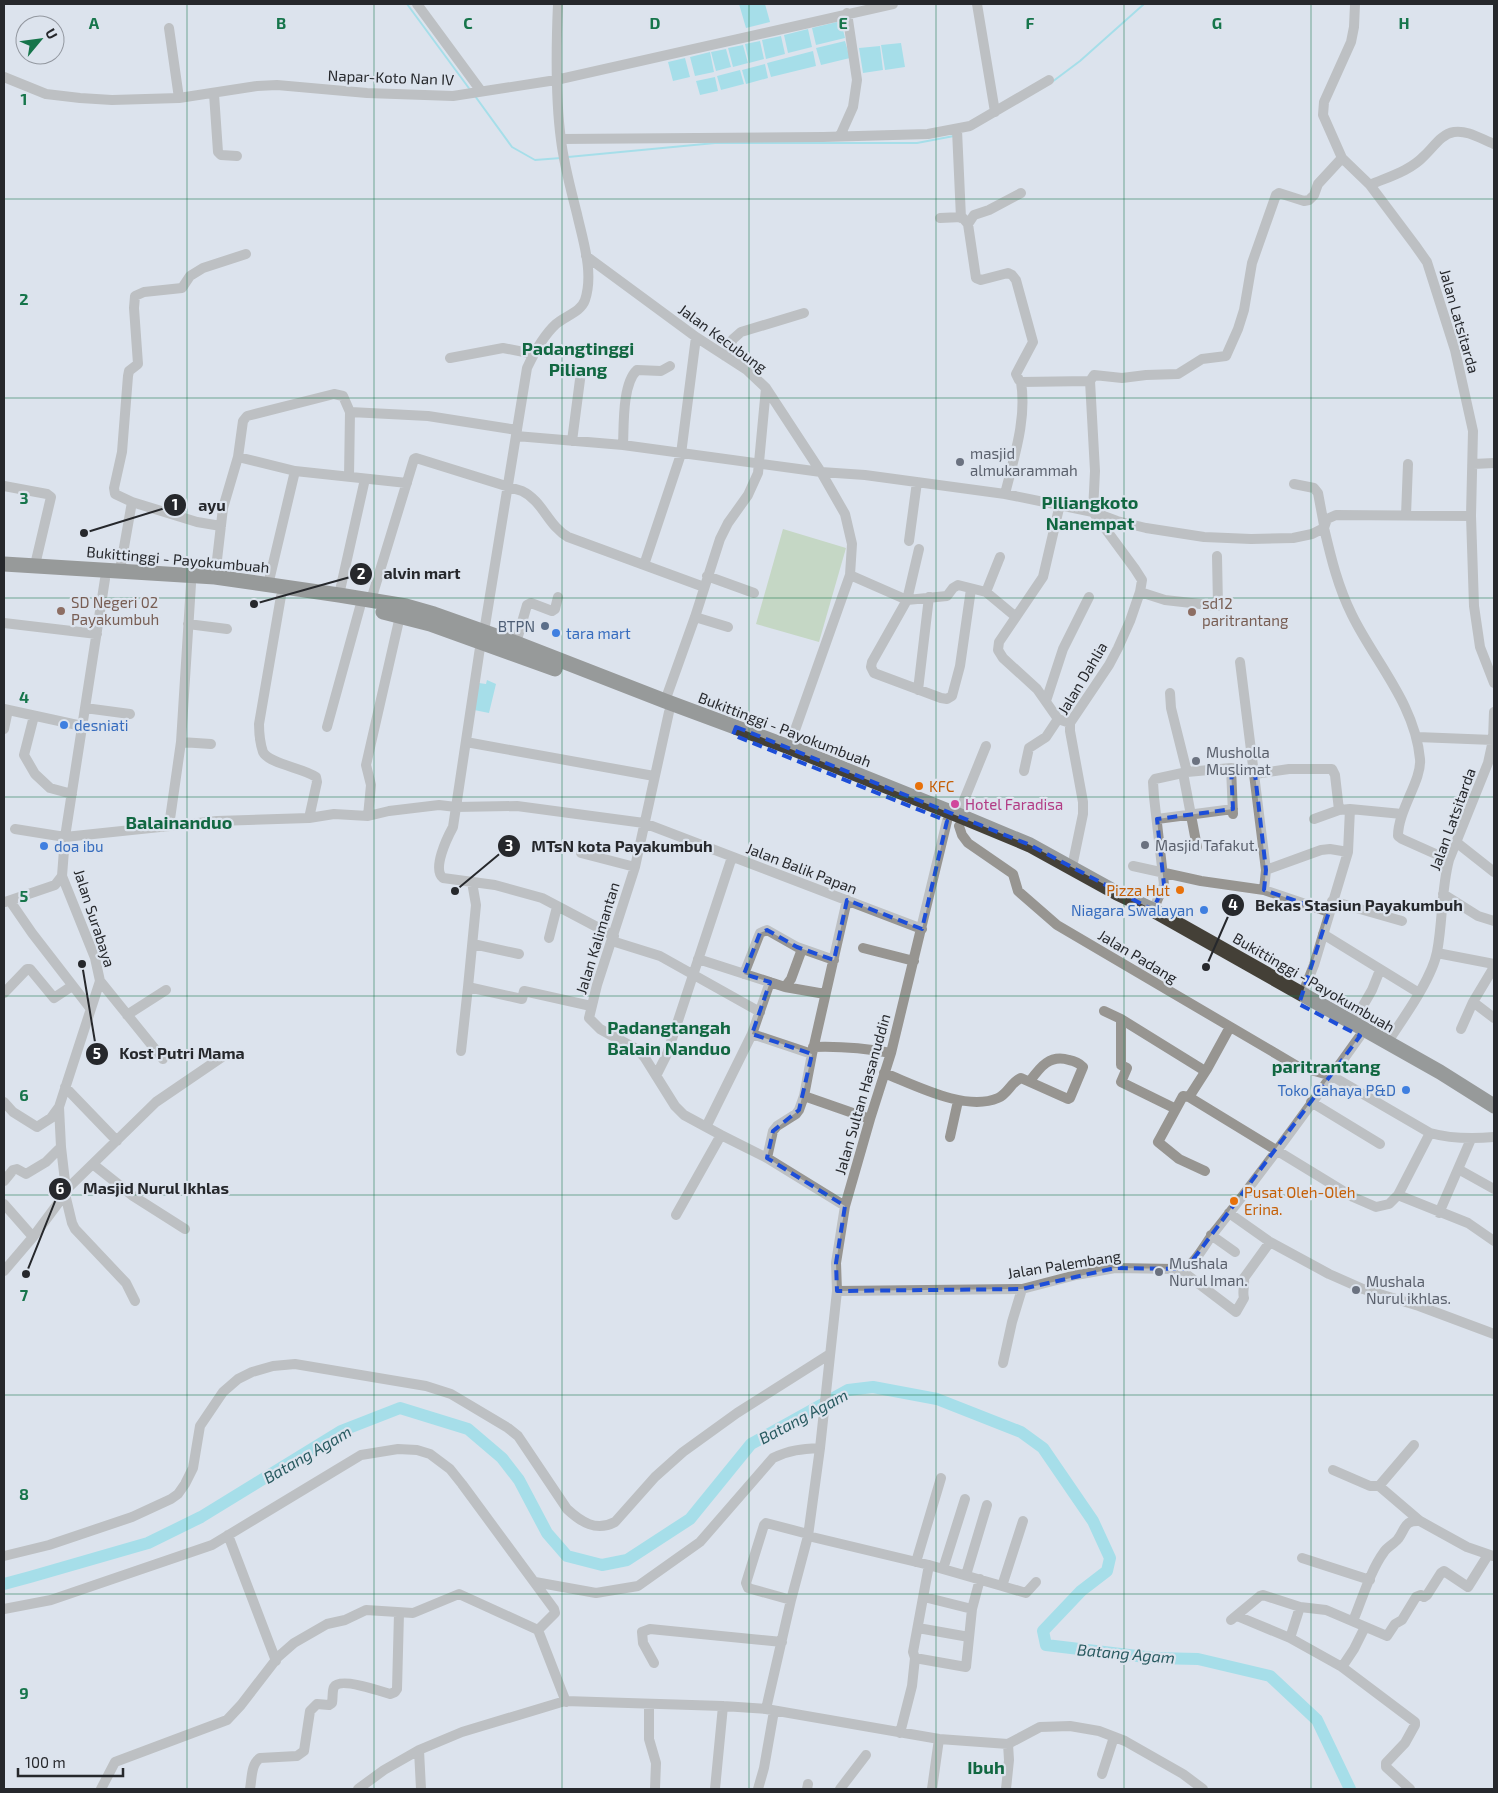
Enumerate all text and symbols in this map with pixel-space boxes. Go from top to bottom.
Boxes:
text: A [89,13,100,32]
text: B [276,13,286,32]
text: C [463,13,473,32]
text: D [650,13,661,32]
text: E [838,13,848,32]
text: F [1026,13,1035,32]
text: G [1212,13,1222,32]
text: H [1398,13,1410,32]
north arrow [15,15,65,65]
text: U [42,25,62,42]
street label: Napar-Koto Nan IV [327,66,455,88]
text: 1 [21,89,27,108]
street label: Jalan Latsitarda [1437,267,1483,375]
text: 2 [19,289,29,308]
street label: Jalan Kecubung [675,300,771,376]
district label: Padangtinggi Piliang [522,337,634,380]
place label: masjid almukarammah [970,444,1078,479]
marker: masjid almukarammah [954,456,966,468]
text: 3 [19,488,29,507]
callout: ayu [163,489,236,520]
district label: Piliangkoto Nanempat [1042,491,1138,534]
text: 1 [172,495,178,513]
text: ayu [198,495,226,515]
street label: Bukittinggi - Payokumbuah [86,542,270,576]
callout: alvin mart [349,558,471,589]
text: alvin mart [383,563,461,582]
text: 2 [357,564,366,582]
place label: SD Negeri 02 Payakumbuh [71,593,159,628]
place label: sd12 paritrantang [1202,594,1289,629]
marker: SD Negeri 02 Payakumbuh [55,605,67,617]
marker: sd12 paritrantang [1186,606,1198,618]
place label: BTPN [498,617,535,635]
marker: BTPN [539,620,551,632]
place label: tara mart [566,624,631,642]
marker: tara mart [550,627,562,639]
street label: Jalan Dahlia [1053,638,1111,718]
text: 4 [19,687,29,706]
street label: Bukittinggi - Payokumbuah [696,688,874,770]
place label: desniati [74,716,128,734]
marker: desniati [58,719,70,731]
place label: Musholla Muslimat [1206,743,1271,778]
marker: Musholla Muslimat [1190,755,1202,767]
street label: Jalan Latsitarda [1425,765,1479,873]
place label: KFC [929,777,955,795]
marker: KFC [913,780,925,792]
place label: Hotel Faradisa [965,795,1063,813]
marker: Hotel Faradisa [949,798,961,810]
district label: Balainanduo [126,811,232,833]
callout: MTsN kota Payakumbuh [497,831,723,862]
text: 3 [505,836,513,854]
text: MTsN kota Payakumbuh [531,836,713,856]
place label: Masjid Tafakut. [1155,836,1258,855]
place label: doa ibu [54,837,104,855]
street label: Jalan Balik Papan [744,839,860,897]
marker: Masjid Tafakut. [1139,839,1151,851]
marker: doa ibu [38,840,50,852]
street label: Jalan Surabaya [71,867,119,969]
street label: Jalan Kalimantan [571,880,623,996]
place label: Pizza Hut [1106,881,1170,899]
marker: Pizza Hut [1174,884,1186,896]
text: 5 [20,886,29,905]
callout: Bekas Stasiun Payakumbuh [1220,890,1473,921]
text: 4 [1228,895,1238,913]
text: Bekas Stasiun Payakumbuh [1255,895,1463,915]
place label: Niagara Swalayan [1071,901,1194,919]
marker: Niagara Swalayan [1198,904,1210,916]
street label: Jalan Padang [1095,925,1181,987]
street label: Bukittinggi - Payokumbuah [1230,928,1398,1036]
street label: Jalan Sultan Hasanuddin [830,1012,894,1176]
district label: Padangtangah Balain Nanduo [607,1016,731,1059]
callout: Kost Putri Mama [85,1038,255,1069]
text: Kost Putri Mama [119,1043,245,1062]
text: 5 [93,1044,101,1062]
district label: paritrantang [1272,1055,1381,1077]
place label: Toko Cahaya P&D [1278,1081,1396,1099]
marker: Toko Cahaya P&D [1400,1084,1412,1096]
text: 6 [19,1085,29,1104]
callout: Masjid Nurul Ikhlas [48,1173,239,1204]
text: Masjid Nurul Ikhlas [83,1178,229,1197]
text: 6 [56,1179,65,1197]
place label: Pusat Oleh-Oleh Erina. [1244,1183,1356,1218]
marker: Pusat Oleh-Oleh Erina. [1228,1195,1240,1207]
street label: Jalan Palembang [1006,1246,1123,1282]
place label: Mushala Nurul Iman. [1169,1254,1248,1289]
marker: Mushala Nurul Iman. [1153,1266,1165,1278]
place label: Mushala Nurul ikhlas. [1366,1272,1451,1307]
marker: Mushala Nurul ikhlas. [1350,1284,1362,1296]
text: 7 [20,1285,29,1304]
water label: Batang Agam [755,1385,851,1447]
water label: Batang Agam [260,1421,354,1487]
text: 8 [19,1484,29,1503]
water label: Batang Agam [1076,1639,1176,1667]
text: 9 [19,1683,29,1702]
scale bar [18,1746,122,1778]
text: 100 m [25,1753,66,1771]
district label: Ibuh [967,1756,1005,1778]

